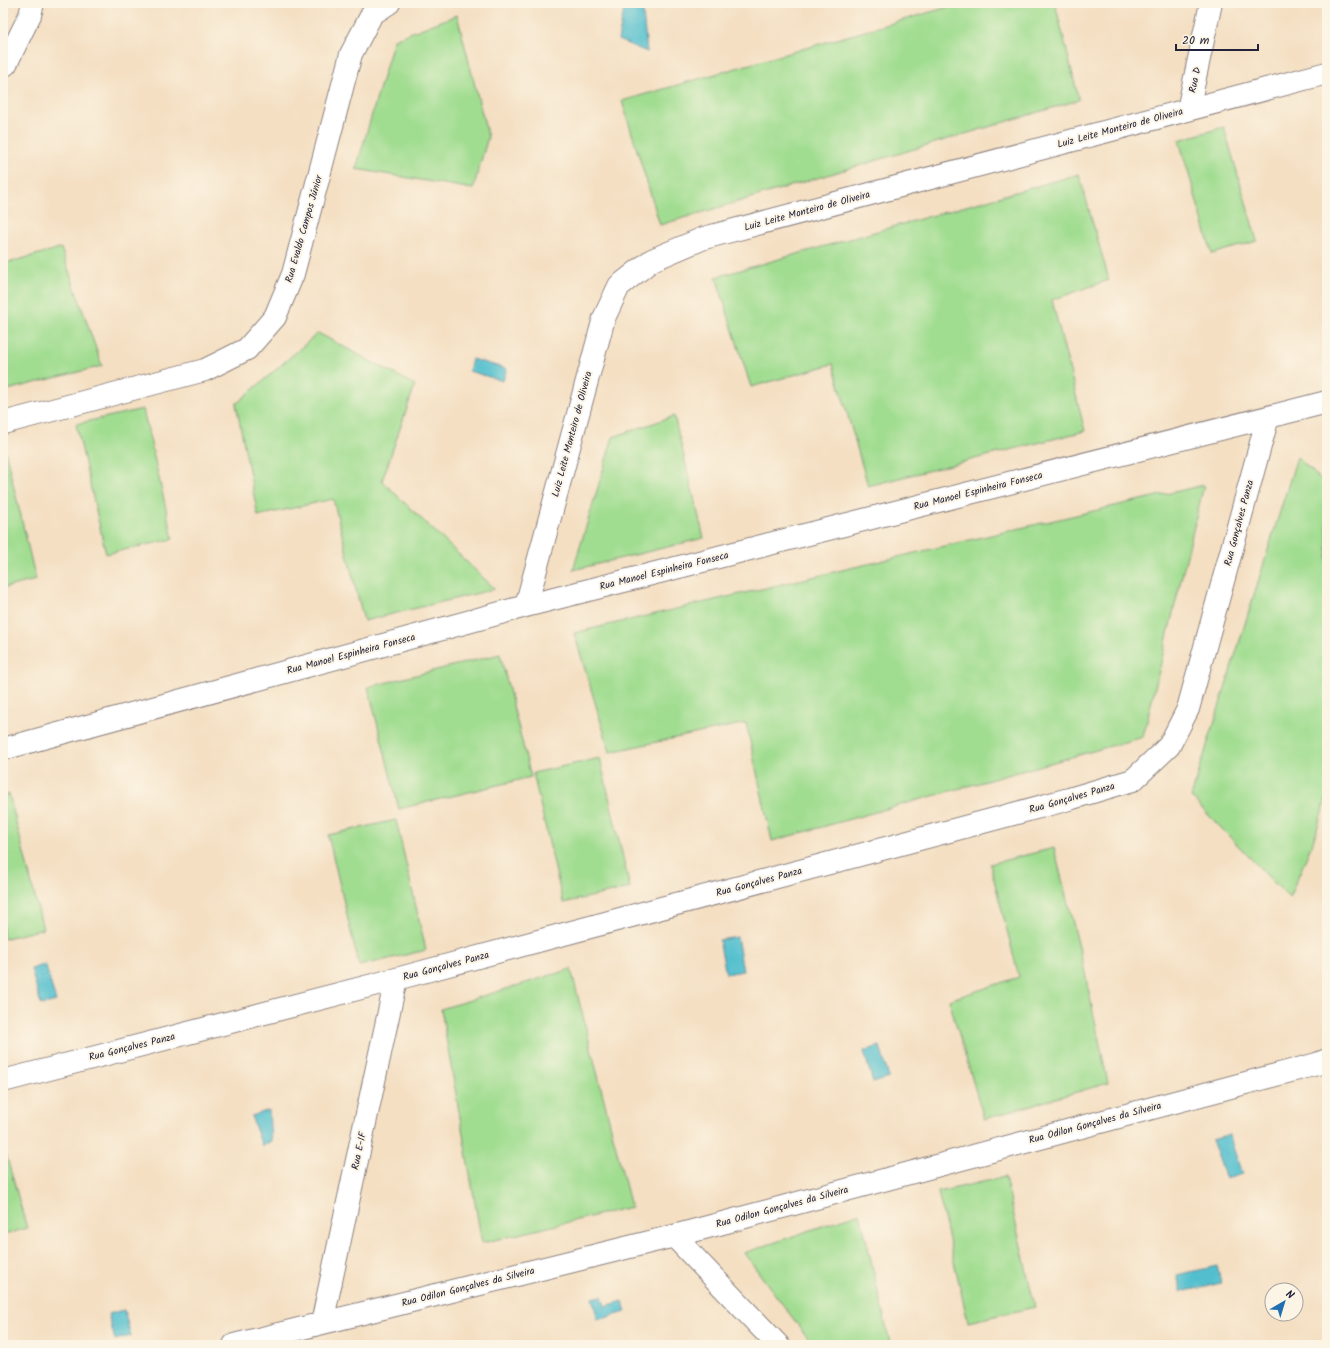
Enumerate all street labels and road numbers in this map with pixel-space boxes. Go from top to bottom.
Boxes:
street label: Rua D [1184,65,1206,94]
street label: Luiz Leite Monteiro de Oliveira [1055,103,1185,153]
street label: Rua Evaldo Campos Júnior [281,173,327,285]
street label: Luiz Leite Monteiro de Oliveira [742,186,872,236]
street label: Luiz Leite Monteiro de Oliveira [547,369,597,499]
street label: Rua Manoel Espinheira Fonseca [912,467,1045,515]
street label: Rua Gonçalves Panza [1220,478,1258,568]
street label: Rua Manoel Espinheira Fonseca [598,547,731,595]
street label: Rua Manoel Espinheira Fonseca [285,629,417,679]
street label: Rua Gonçalves Panza [1027,778,1117,818]
street label: Rua Gonçalves Panza [714,863,804,901]
street label: Rua Gonçalves Panza [401,947,491,985]
street label: Rua Gonçalves Panza [87,1028,177,1065]
street label: Rua Odilon Gonçalves da Silveira [1027,1098,1163,1148]
street label: Rua E-1F [347,1130,371,1171]
street label: Rua Odilon Gonçalves da Silveira [714,1182,850,1232]
street label: Rua Odilon Gonçalves da Silveira [400,1263,537,1311]

